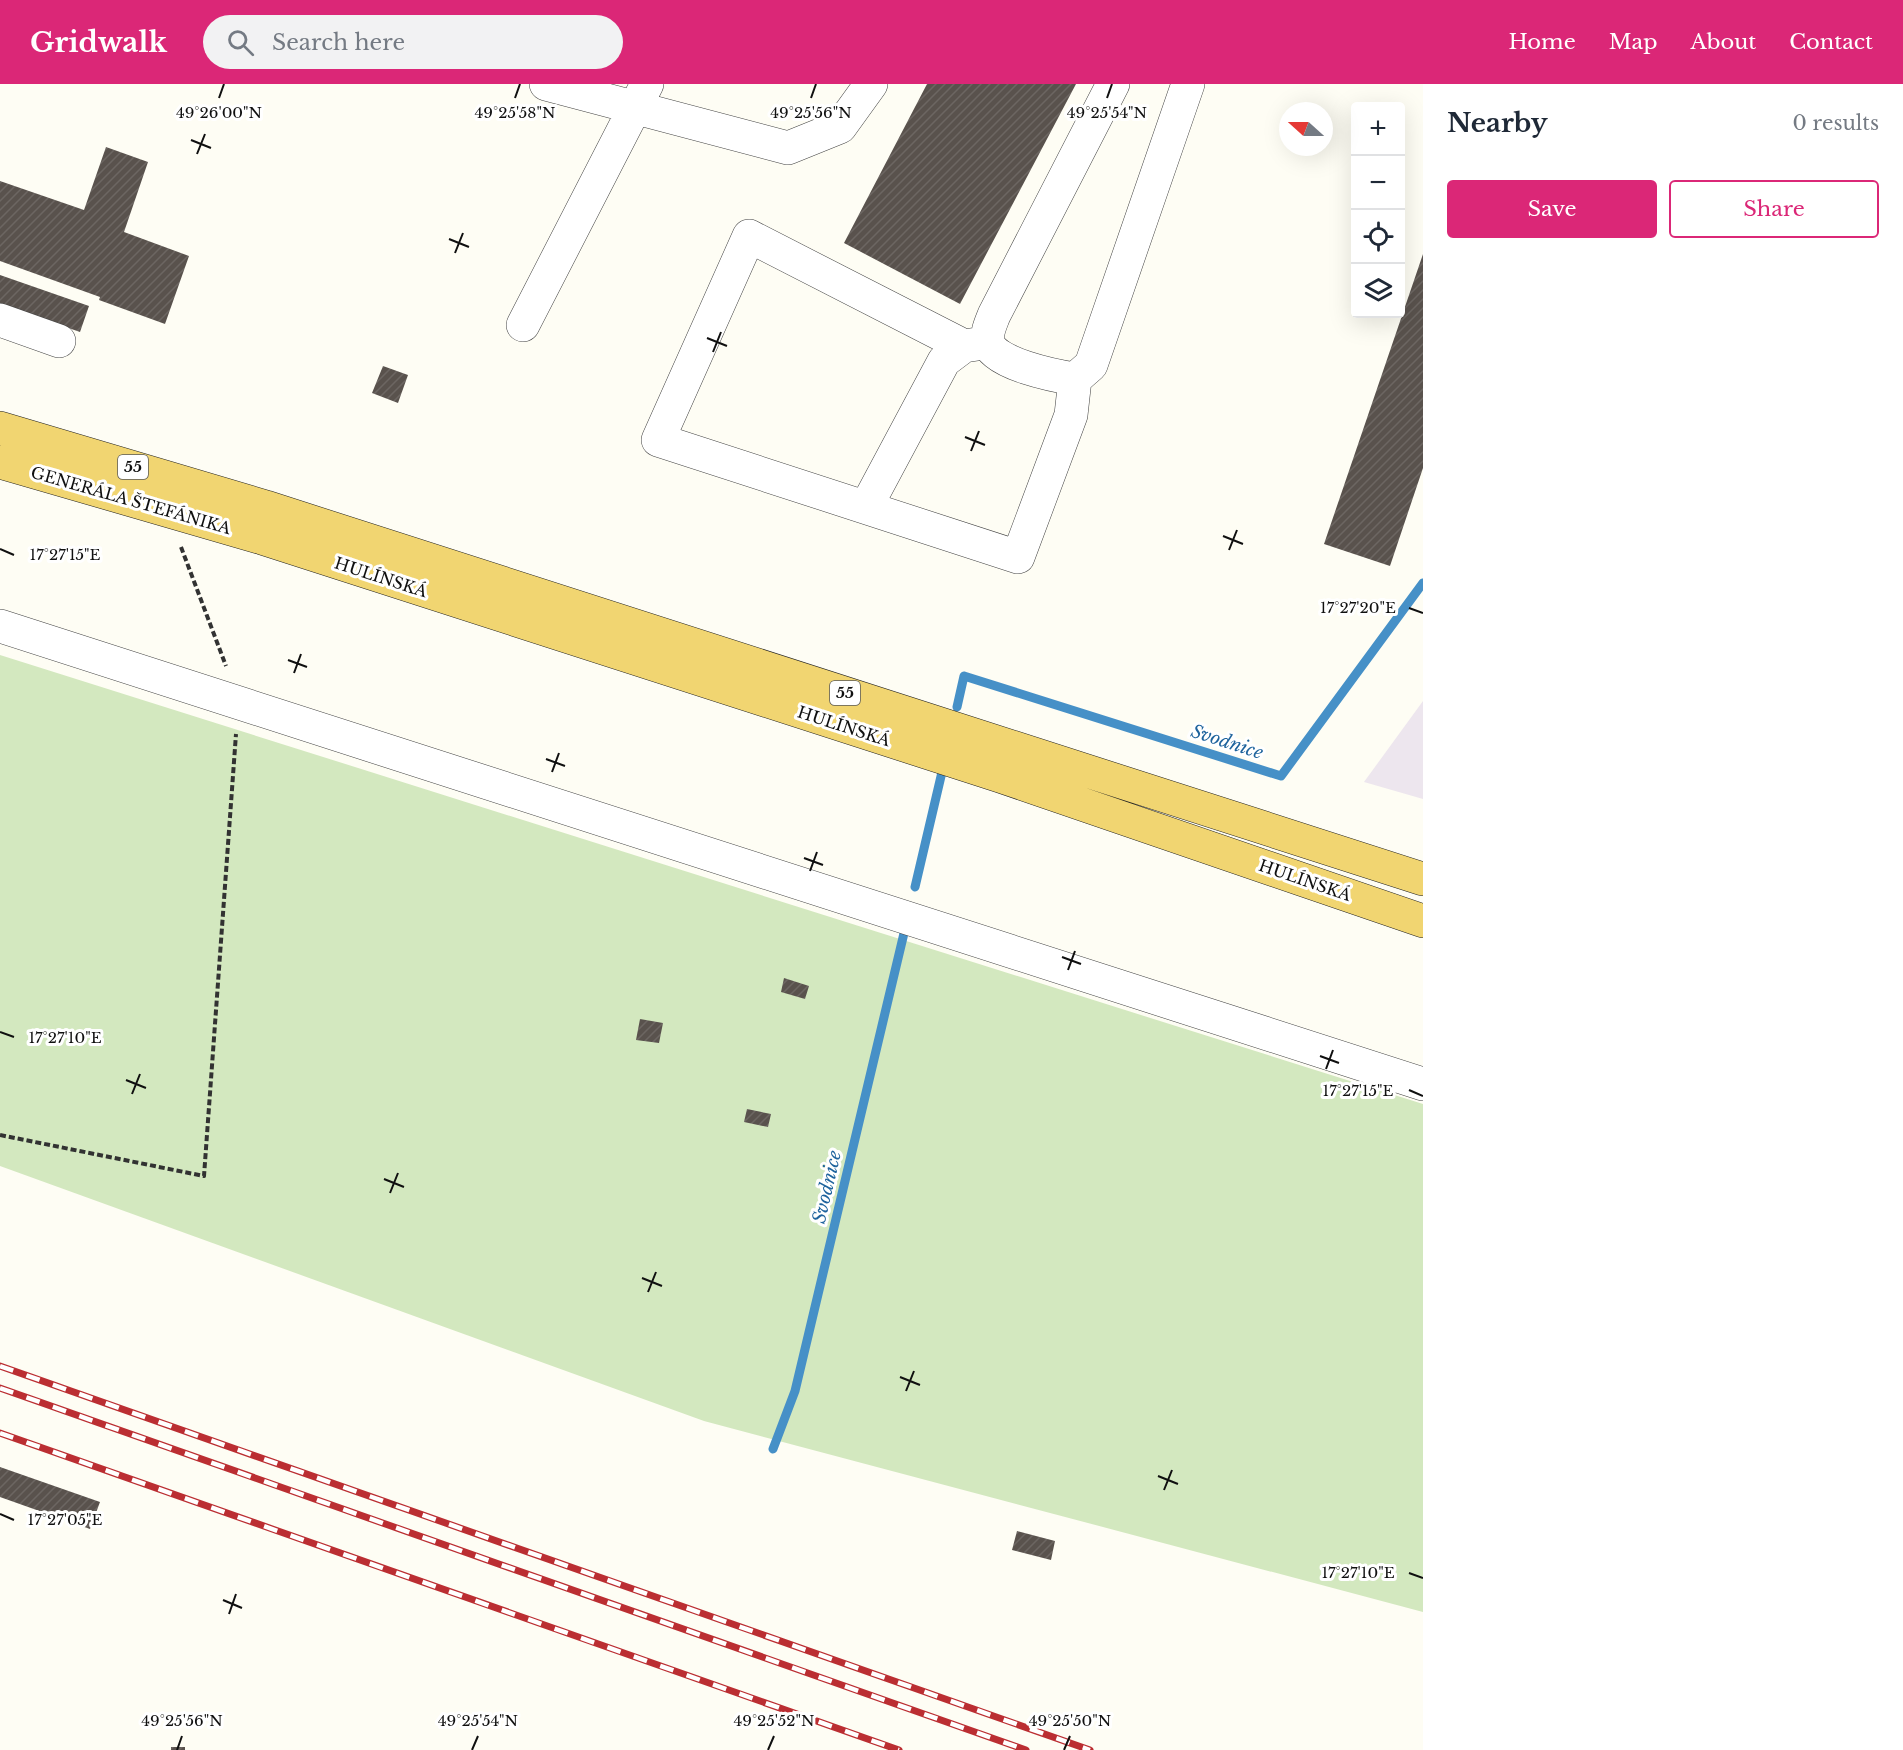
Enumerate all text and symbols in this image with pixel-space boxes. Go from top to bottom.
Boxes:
search box [203,15,623,69]
text: Gridwalk [30,25,167,60]
icon: search [224,26,257,59]
text: Search here [272,29,405,56]
text: Home [1509,29,1576,55]
text: Map [1609,29,1657,55]
text: About [1690,29,1756,55]
text: Contact [1789,29,1873,55]
north arrow [1279,102,1333,156]
map controls [1351,102,1405,318]
button: + [1351,102,1405,156]
text: 49°26'00"N [176,103,262,122]
text: 49°25'58"N [475,103,555,122]
text: 49°25'56"N [770,103,852,122]
text: 49°25'54"N [1067,103,1147,122]
text: Nearby [1447,107,1548,139]
text: 0 results [1793,111,1879,135]
button: − [1351,156,1405,210]
button: Save [1447,180,1657,238]
button: Share [1669,180,1879,238]
button: locate [1351,210,1405,264]
button: layers [1351,264,1405,318]
road number: 55 [118,455,148,479]
street label: GENERÁLA ŠTEFÁNIKA [29,462,234,538]
text: 17°27'15"E [29,545,101,564]
street label: HULÍNSKÁ [332,553,431,602]
text: 17°27'20"E [1320,598,1396,617]
road number: 55 [830,681,860,705]
street label: HULÍNSKÁ [795,702,894,751]
water label: Svodnice [1188,720,1266,764]
street label: HULÍNSKÁ [1256,855,1354,905]
text: 17°27'10"E [28,1028,102,1047]
text: 17°27'15"E [1322,1081,1394,1100]
water label: Svodnice [808,1148,846,1226]
text: 17°27'05"E [27,1510,103,1529]
text: 17°27'10"E [1321,1563,1395,1582]
text: 49°25'56"N [141,1711,223,1730]
text: 49°25'54"N [438,1711,518,1730]
text: 49°25'52"N [733,1711,815,1730]
text: 49°25'50"N [1029,1711,1111,1730]

